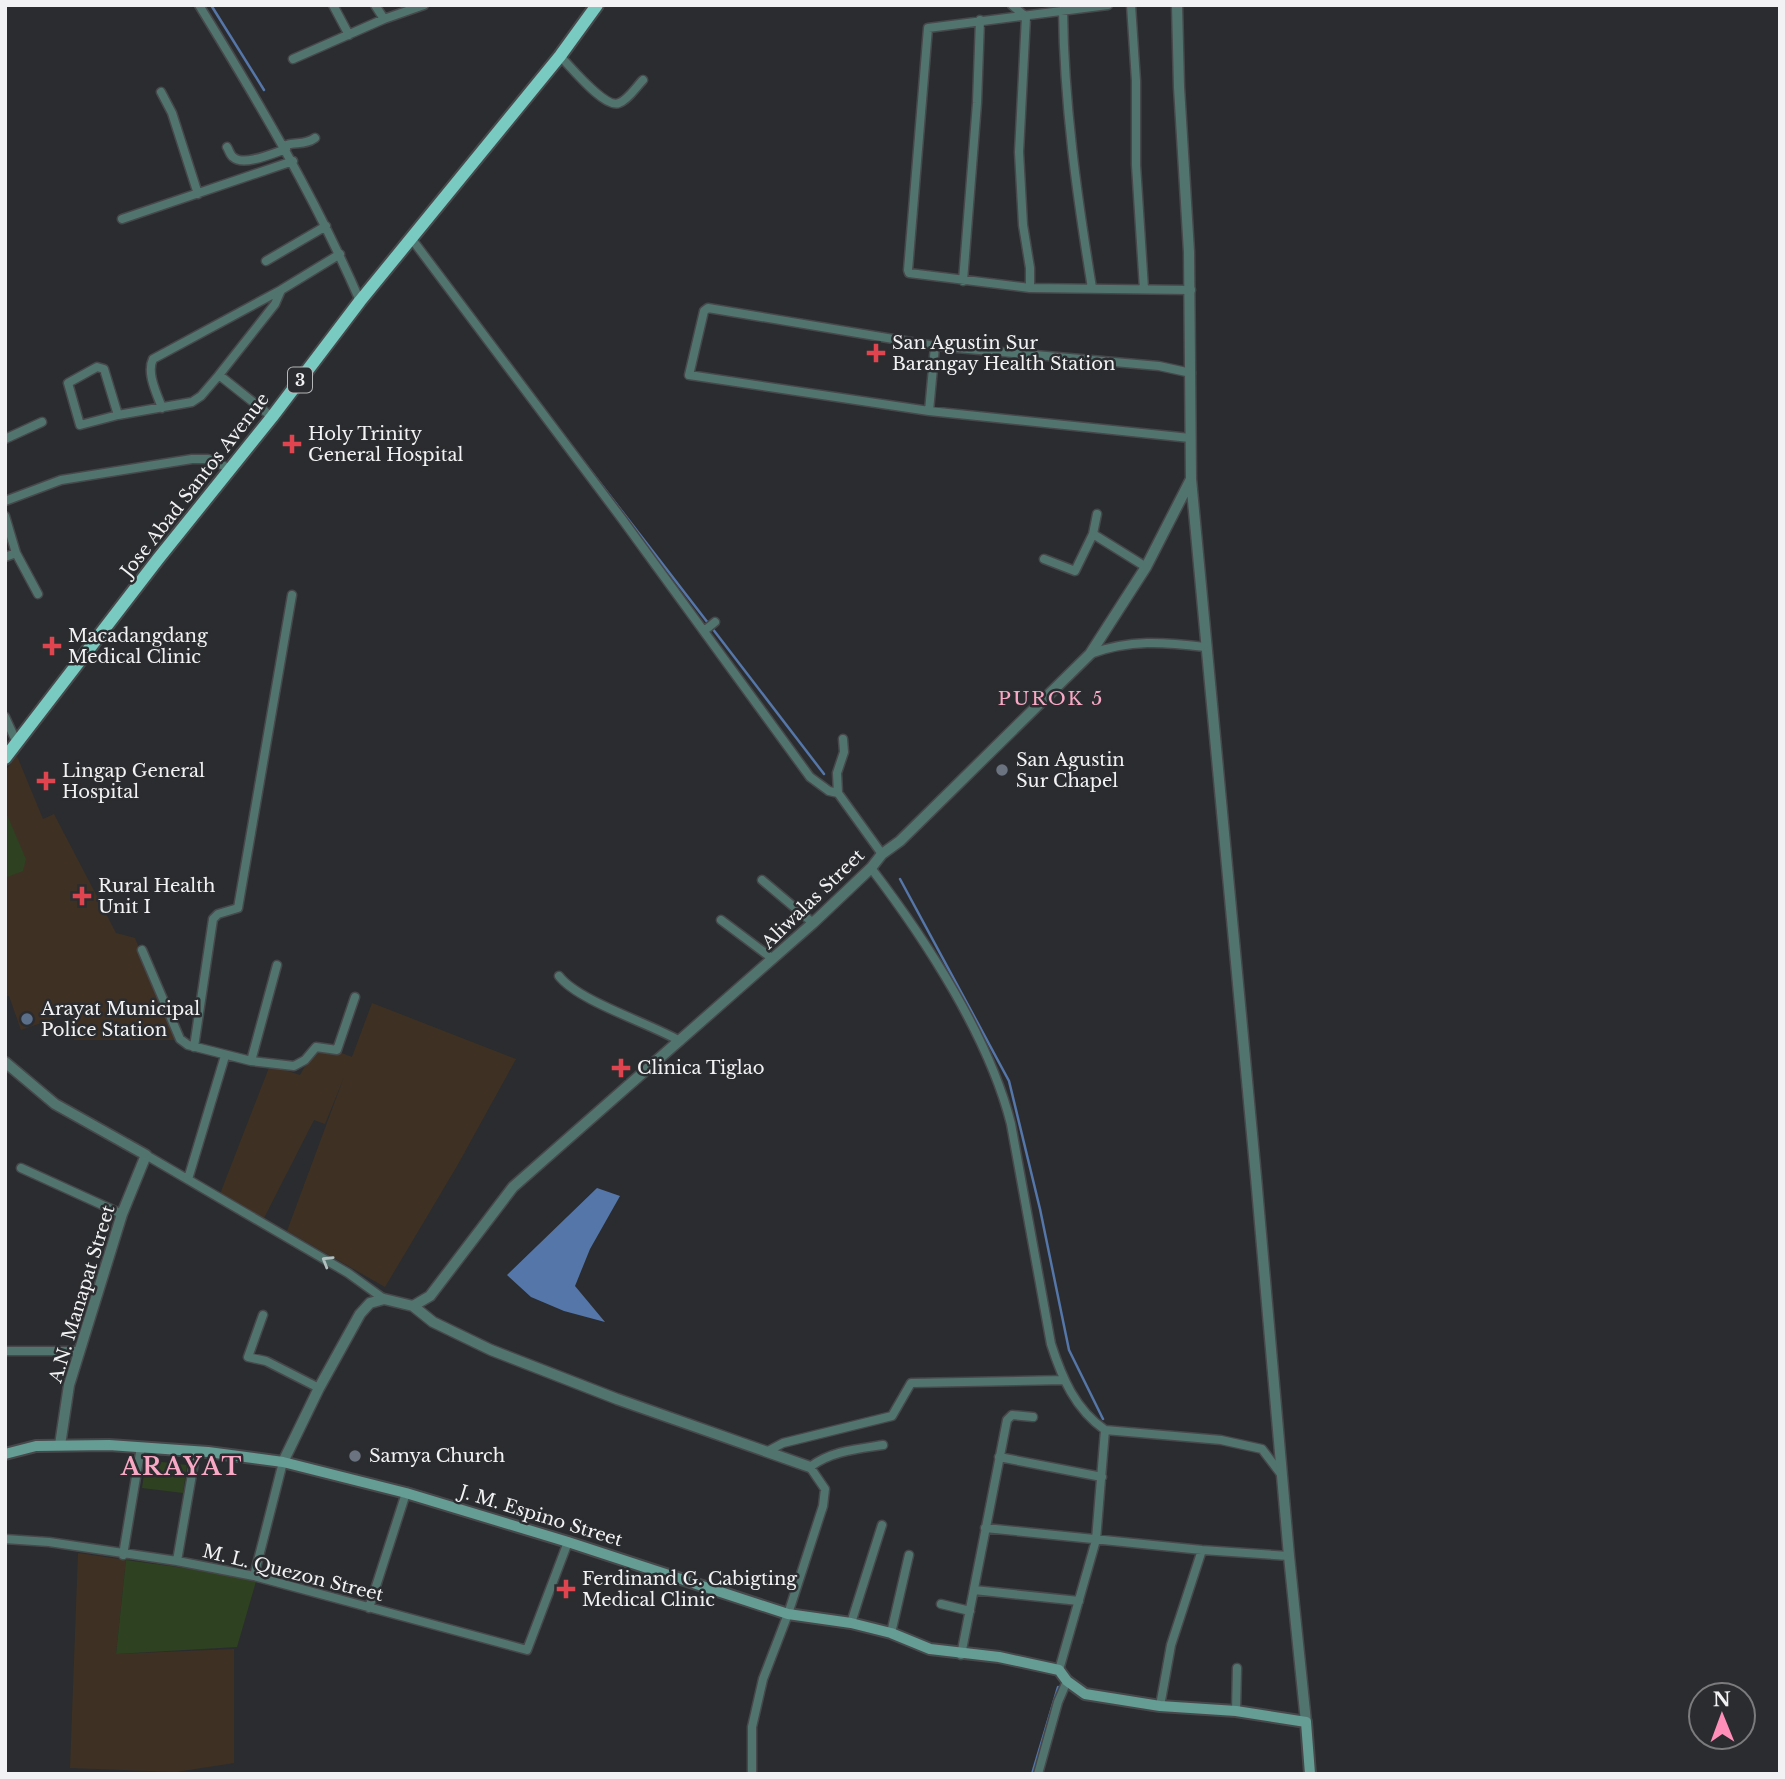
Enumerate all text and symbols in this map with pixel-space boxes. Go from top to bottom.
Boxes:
place label: San Agustin Sur Barangay Health Station [892,332,1115,375]
marker: San Agustin Sur Barangay Health Station [866,343,886,363]
road number: 3 [288,368,312,392]
street label: Jose Abad Santos Avenue [115,388,274,583]
place label: Holy Trinity General Hospital [308,423,464,466]
marker: Holy Trinity General Hospital [282,434,302,454]
place label: Macadangdang Medical Clinic [68,625,208,668]
marker: Macadangdang Medical Clinic [42,636,62,656]
district label: PUROK 5 [998,687,1104,710]
place label: San Agustin Sur Chapel [1016,749,1125,792]
place label: Lingap General Hospital [62,760,205,803]
marker: San Agustin Sur Chapel [994,762,1010,778]
marker: Lingap General Hospital [36,771,56,791]
street label: Aliwalas Street [756,844,869,954]
place label: Rural Health Unit I [98,875,215,918]
marker: Rural Health Unit I [72,886,92,906]
place label: Arayat Municipal Police Station [40,998,200,1041]
marker: Arayat Municipal Police Station [19,1011,35,1027]
place label: Clinica Tiglao [637,1057,764,1079]
marker: Clinica Tiglao [611,1058,631,1078]
street label: A.N. Manapat Street [44,1202,120,1386]
one-way arrow [322,1256,335,1269]
place label: Samya Church [369,1445,505,1467]
marker: Samya Church [347,1448,363,1464]
district label: ARAYAT [120,1452,243,1481]
street label: J. M. Espino Street [455,1480,625,1551]
street label: M. L. Quezon Street [200,1540,386,1606]
place label: Ferdinand G. Cabigting Medical Clinic [582,1568,797,1611]
marker: Ferdinand G. Cabigting Medical Clinic [556,1579,576,1599]
north arrow [1687,1681,1757,1751]
text: N [1713,1688,1731,1711]

